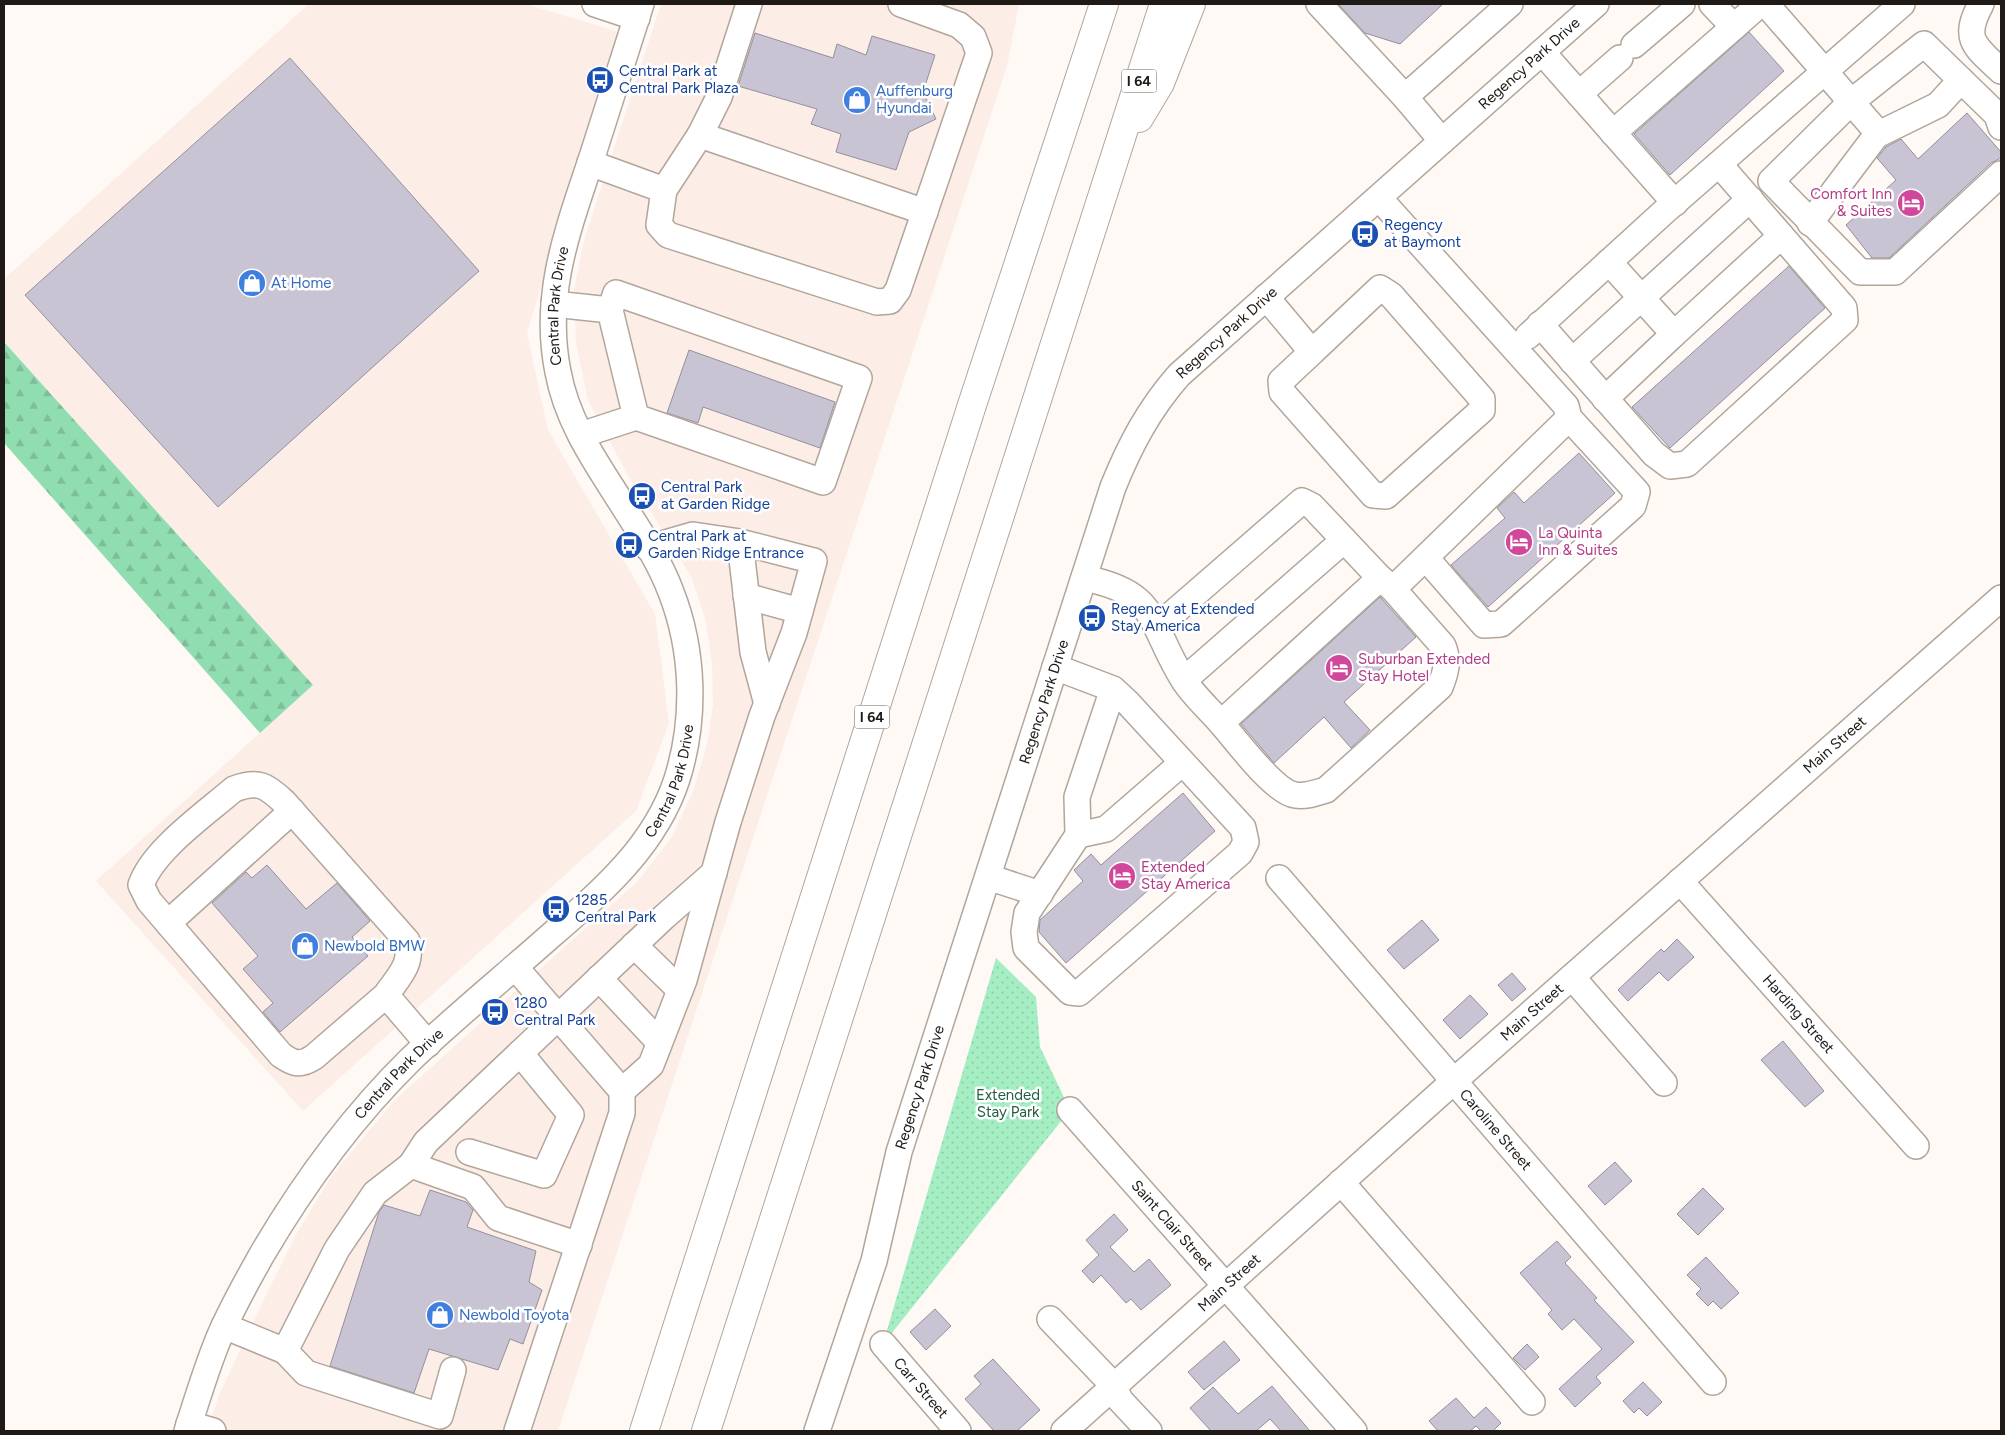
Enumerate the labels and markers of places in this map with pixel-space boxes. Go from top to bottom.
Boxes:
place label: Central Park at Central Park Plaza [619,62,739,97]
bus stop icon: Central Park at Central Park Plaza [585,65,615,95]
place label: Auffenburg Hyundai [876,82,953,117]
shop icon: Auffenburg Hyundai [842,85,872,115]
place label: Comfort Inn & Suites [1810,185,1892,220]
hotel icon: Comfort Inn & Suites [1896,188,1926,218]
place label: Regency at Baymont [1384,216,1461,251]
bus stop icon: Regency at Baymont [1350,219,1380,249]
shop icon: At Home [237,268,267,298]
place label: At Home [271,274,331,292]
place label: Central Park at Garden Ridge [661,478,770,513]
bus stop icon: Central Park at Garden Ridge [627,481,657,511]
place label: La Quinta Inn & Suites [1538,524,1618,559]
place label: Central Park at Garden Ridge Entrance [648,527,804,562]
hotel icon: La Quinta Inn & Suites [1504,527,1534,557]
bus stop icon: Central Park at Garden Ridge Entrance [614,530,644,560]
place label: Regency at Extended Stay America [1111,600,1254,635]
bus stop icon: Regency at Extended Stay America [1077,603,1107,633]
place label: Suburban Extended Stay Hotel [1358,650,1490,685]
hotel icon: Suburban Extended Stay Hotel [1324,653,1354,683]
place label: Extended Stay America [1141,858,1230,893]
hotel icon: Extended Stay America [1107,861,1137,891]
place label: 1285 Central Park [575,891,657,926]
bus stop icon: 1285 Central Park [541,894,571,924]
shop icon: Newbold BMW [290,931,320,961]
place label: Newbold BMW [324,937,426,955]
place label: 1280 Central Park [514,994,596,1029]
bus stop icon: 1280 Central Park [480,997,510,1027]
shop icon: Newbold Toyota [425,1300,455,1330]
place label: Newbold Toyota [459,1306,569,1324]

